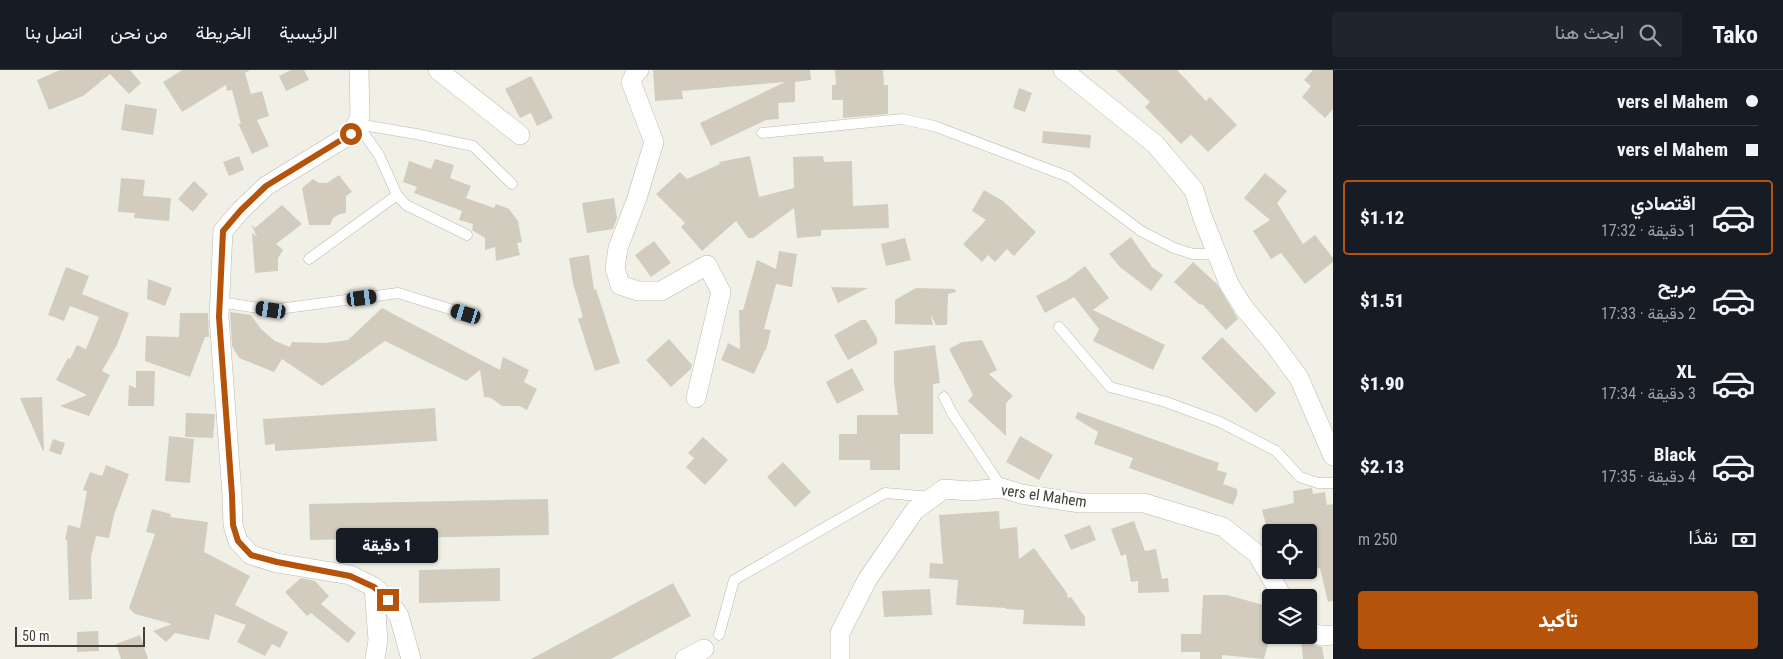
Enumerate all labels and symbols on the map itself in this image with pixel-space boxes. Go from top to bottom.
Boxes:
route start [340,123,362,145]
car [346,289,377,307]
car [255,300,286,320]
car [449,302,482,326]
street label: vers el Mahem [1000,481,1088,511]
callout: 1 دقيقة [337,528,439,562]
route end [377,589,399,611]
scale bar [15,624,145,647]

